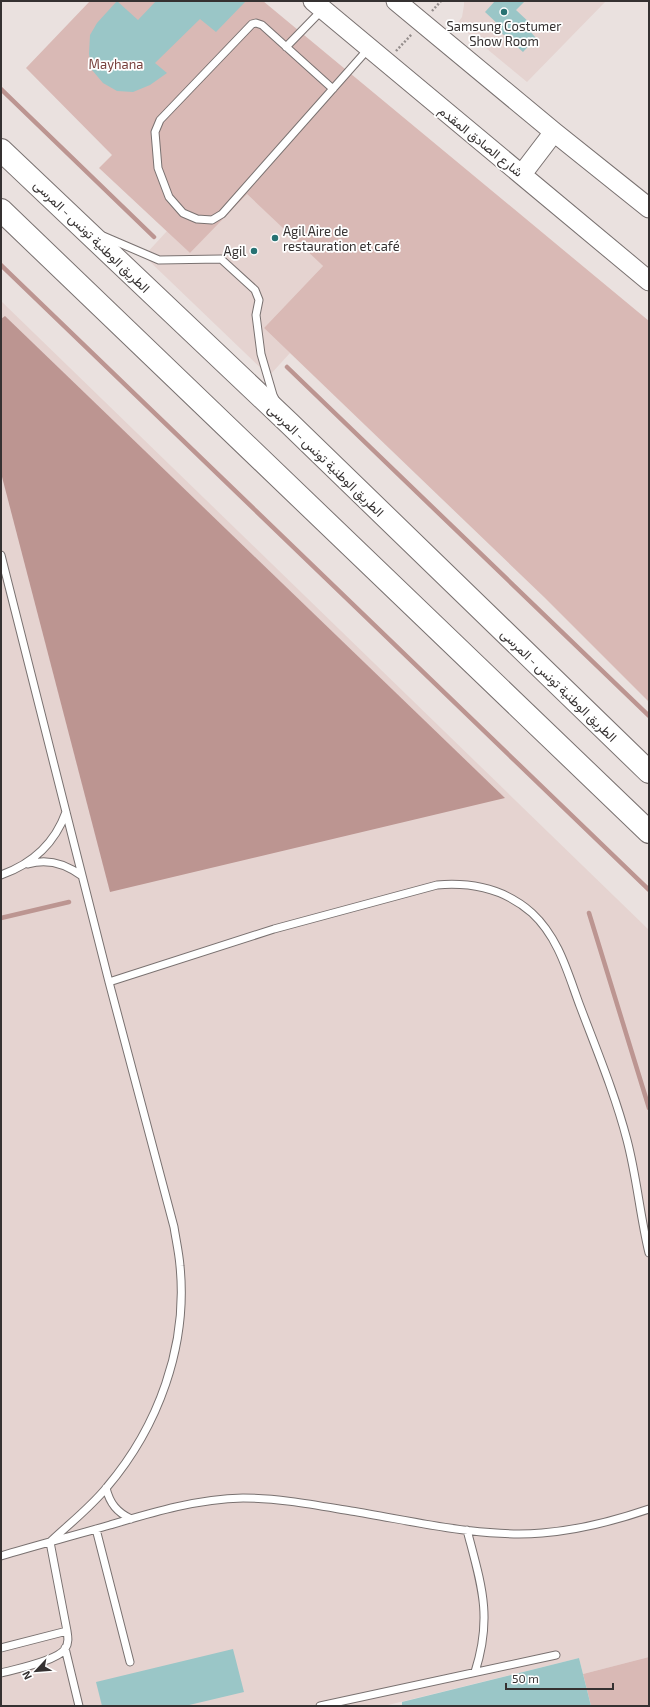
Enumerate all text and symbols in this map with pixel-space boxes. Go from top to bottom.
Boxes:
marker: Samsung Costumer Show Room [499,7,509,17]
place label: Samsung Costumer Show Room [447,18,561,49]
park label: Mayhana [89,56,143,72]
street label: شارع الصادق المقدم [434,102,526,181]
street label: الطريق الوطنية تونس - المرسى [30,176,153,296]
place label: Agil Aire de restauration et café [283,223,400,254]
marker: Agil Aire de restauration et café [270,233,280,243]
place label: Agil [224,243,246,259]
marker: Agil [249,246,259,256]
street label: الطريق الوطنية تونس - المرسى [264,400,387,520]
street label: الطريق الوطنية تونس - المرسى [497,625,620,745]
north arrow [16,1651,56,1691]
scale bar [506,1665,613,1691]
text: N [19,1669,34,1682]
text: 50 m [512,1671,539,1685]

